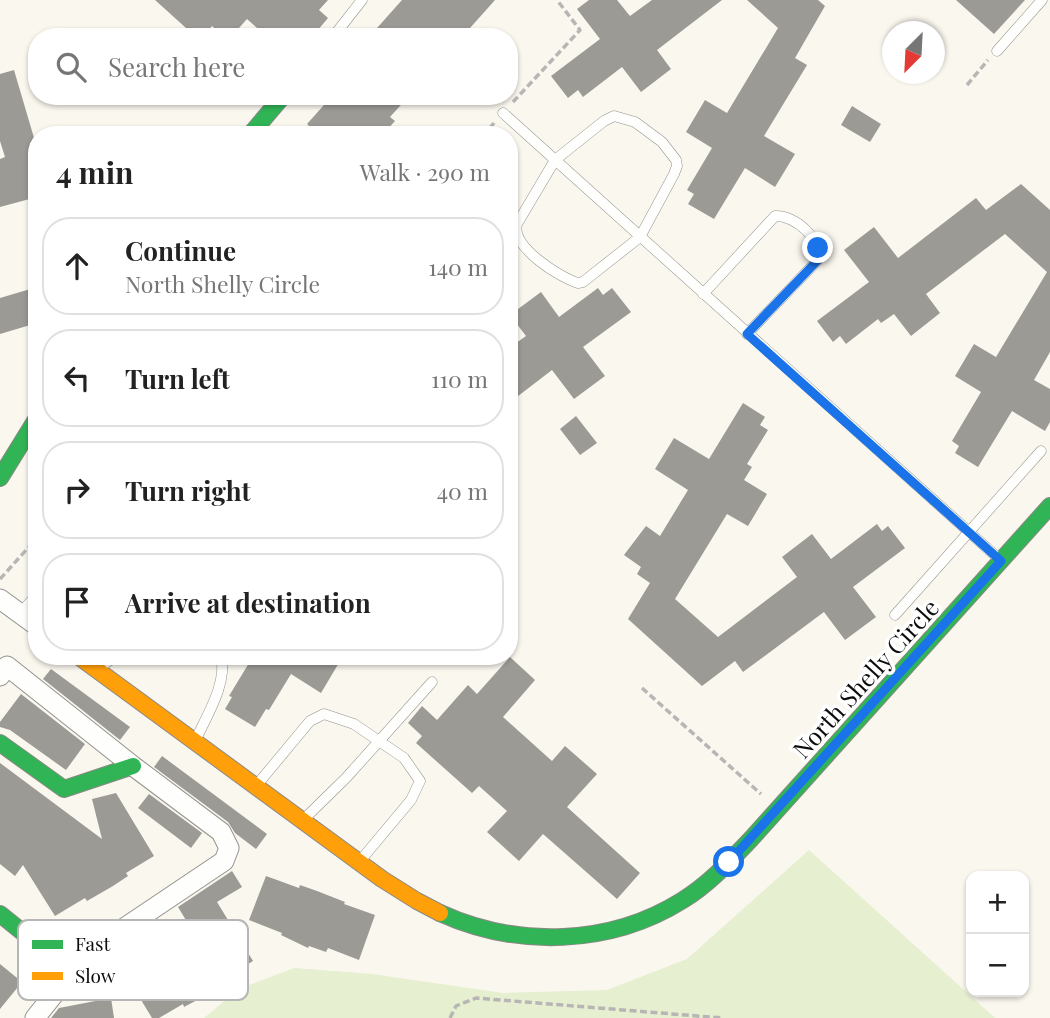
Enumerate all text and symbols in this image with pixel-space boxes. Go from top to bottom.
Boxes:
north arrow [882,21,945,84]
search box [28,28,518,105]
icon: search [52,48,90,86]
text: Search here [108,49,245,84]
text: 4 min [56,152,134,192]
text: Walk · 290 m [360,156,490,187]
route end [802,232,833,263]
text: Continue [125,233,236,268]
icon: ahead [58,247,96,285]
text: 140 m [428,251,488,282]
text: North Shelly Circle [125,268,320,299]
icon: left [58,359,96,397]
text: Turn left [125,361,230,396]
text: 110 m [431,363,488,394]
icon: right [58,471,96,509]
text: Turn right [125,473,251,508]
text: 40 m [437,475,488,506]
icon: arrive [58,583,96,621]
text: Arrive at destination [125,585,371,620]
street label: North Shelly Circle [785,592,945,764]
route start [713,846,744,877]
map controls [966,871,1029,997]
button: + [966,871,1029,934]
legend [18,920,248,1000]
text: Fast [75,930,111,956]
button: − [966,934,1029,997]
text: Slow [75,962,116,988]

